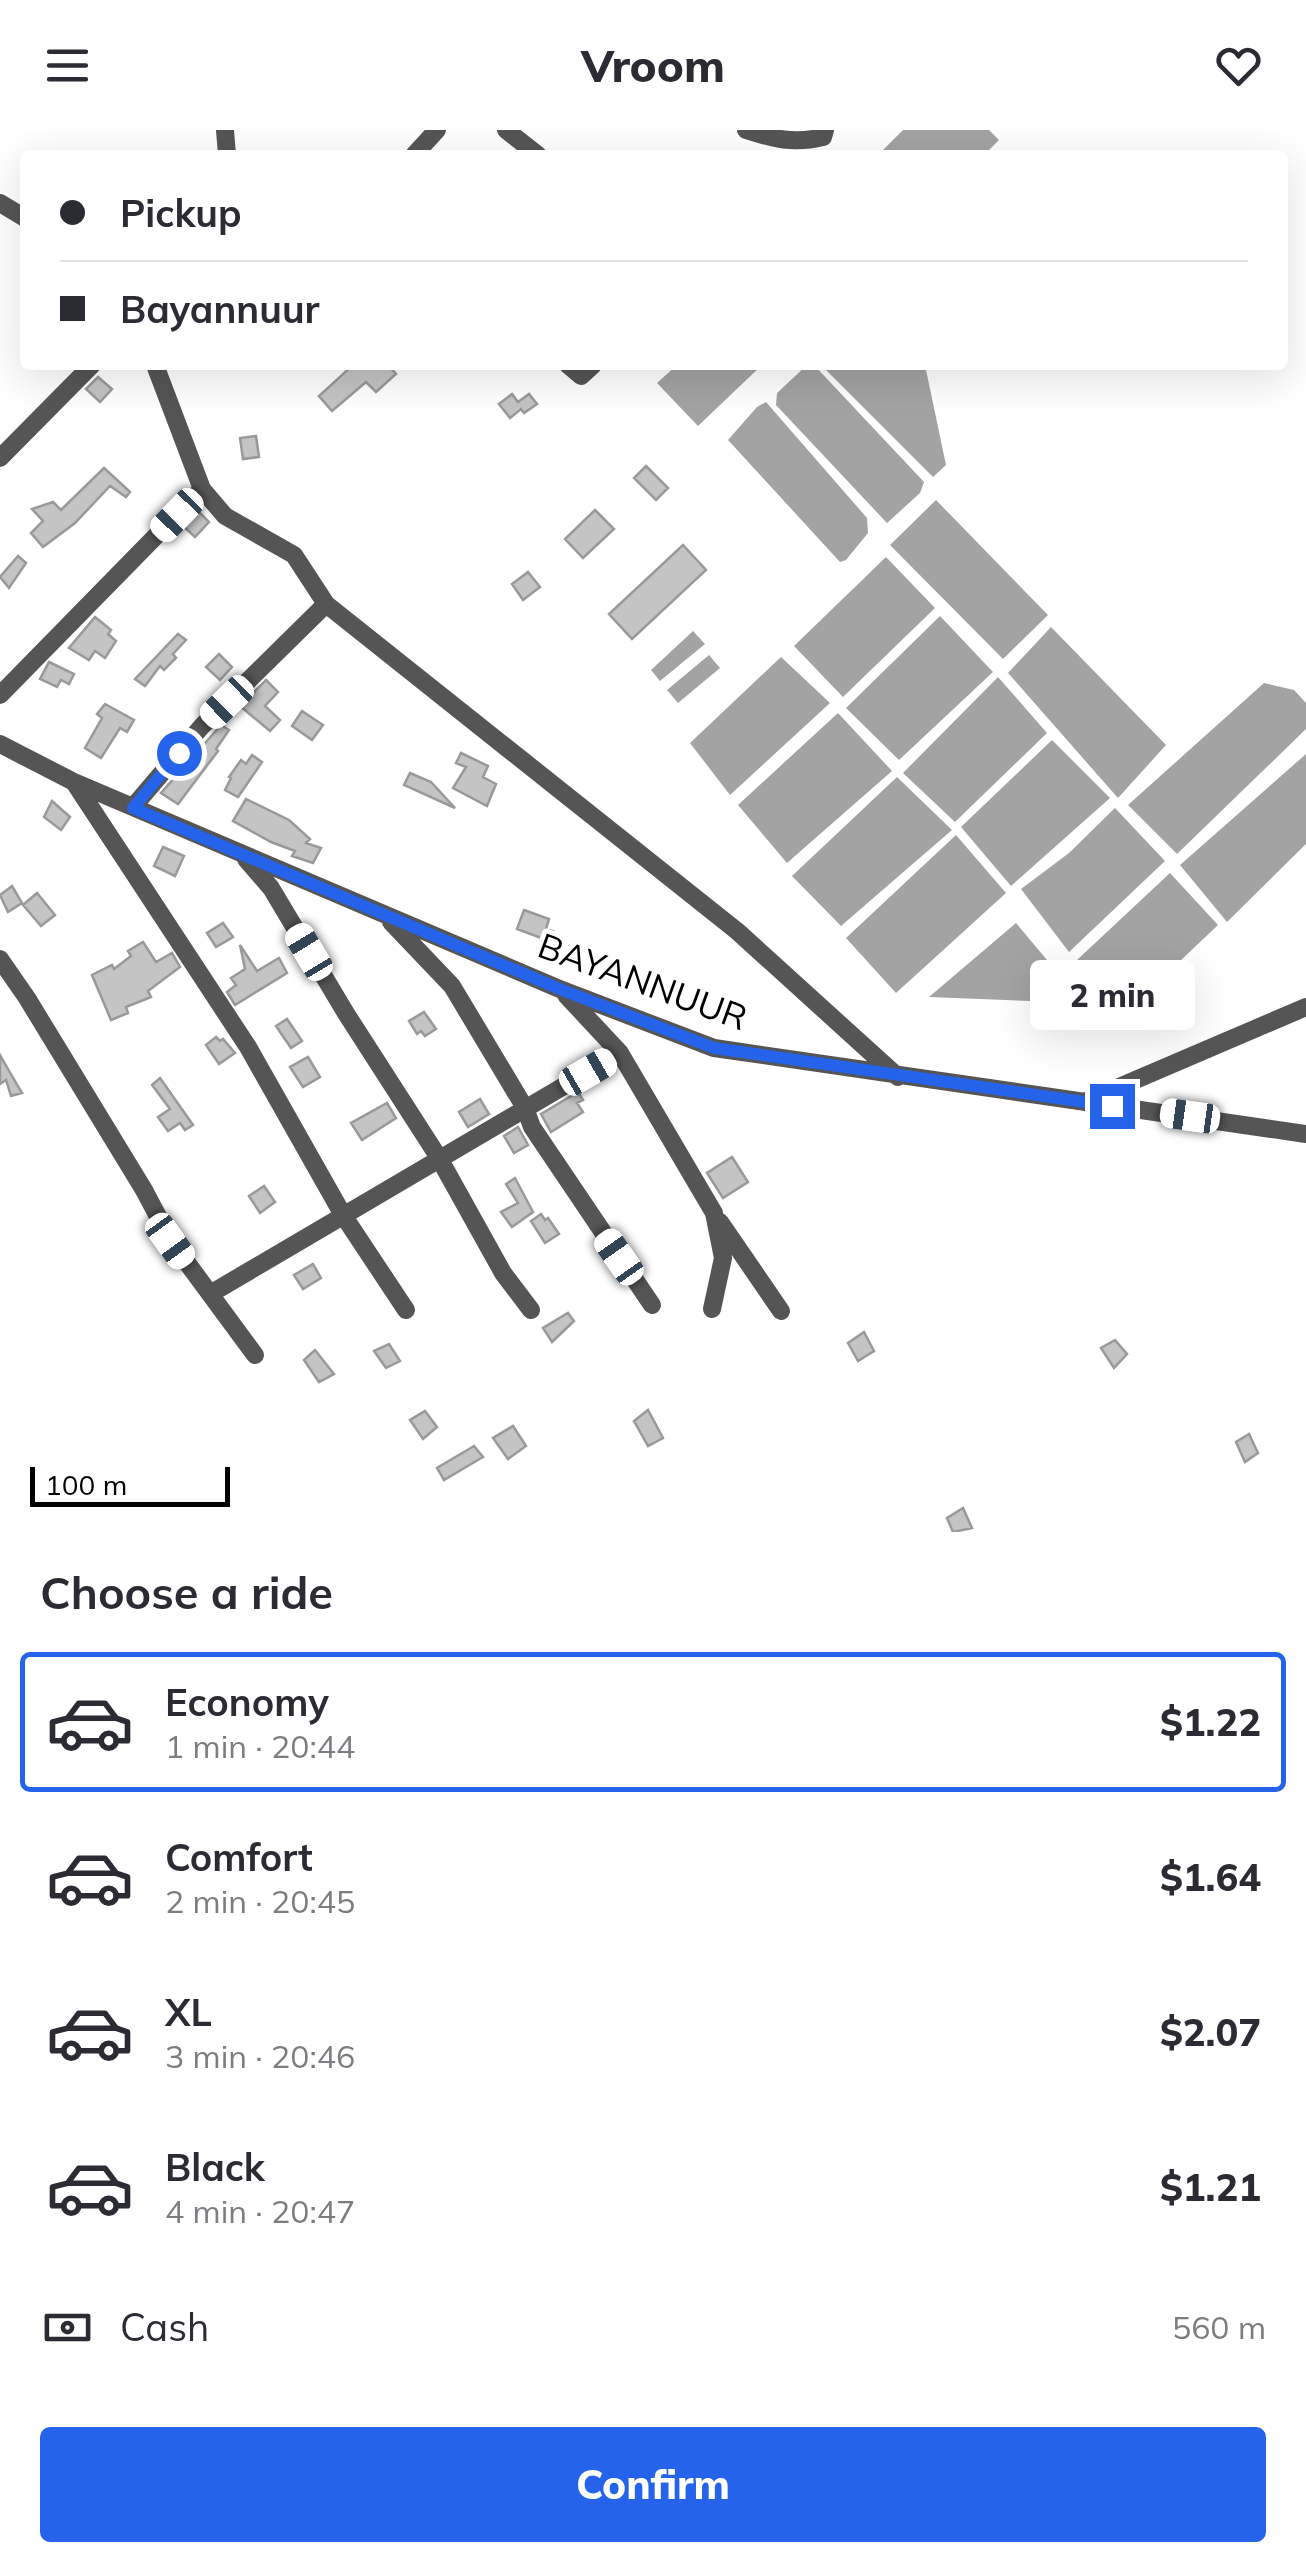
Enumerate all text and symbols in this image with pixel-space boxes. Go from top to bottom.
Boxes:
text: Vroom [581,37,725,93]
icon: menu [40,38,95,93]
icon: heart [1211,38,1266,93]
text: Pickup [120,189,242,237]
text: Bayannuur [120,285,319,333]
car [145,483,209,547]
car [195,670,259,734]
route start [157,731,202,776]
car [281,919,337,985]
street label: BAYANNUUR [532,923,754,1039]
callout: 2 min [1030,961,1194,1031]
text: 2 min [1070,975,1155,1015]
car [555,1044,621,1100]
route end [1090,1084,1135,1129]
car [1158,1097,1222,1135]
car [140,1208,200,1274]
car [590,1224,648,1290]
scale bar [30,1462,230,1506]
text: 100 m [45,1467,127,1502]
text: Choose a ride [40,1564,333,1620]
icon: car [45,1677,135,1767]
text: Economy [165,1678,329,1726]
text: $1.22 [1160,1698,1261,1746]
text: 1 min · 20:44 [165,1726,355,1766]
icon: car [45,1832,135,1922]
text: Comfort [165,1833,313,1881]
text: $1.64 [1160,1853,1261,1901]
text: 2 min · 20:45 [165,1881,355,1921]
icon: car [45,1987,135,2077]
text: XL [165,1988,212,2036]
text: $2.07 [1160,2008,1261,2056]
text: 3 min · 20:46 [165,2036,355,2076]
icon: car [45,2142,135,2232]
text: Black [165,2143,265,2191]
text: $1.21 [1160,2163,1261,2211]
text: 4 min · 20:47 [165,2191,355,2231]
icon: cash [40,2300,95,2355]
text: Cash [120,2303,209,2351]
text: 560 m [1172,2307,1266,2347]
button: Confirm [40,2427,1266,2542]

